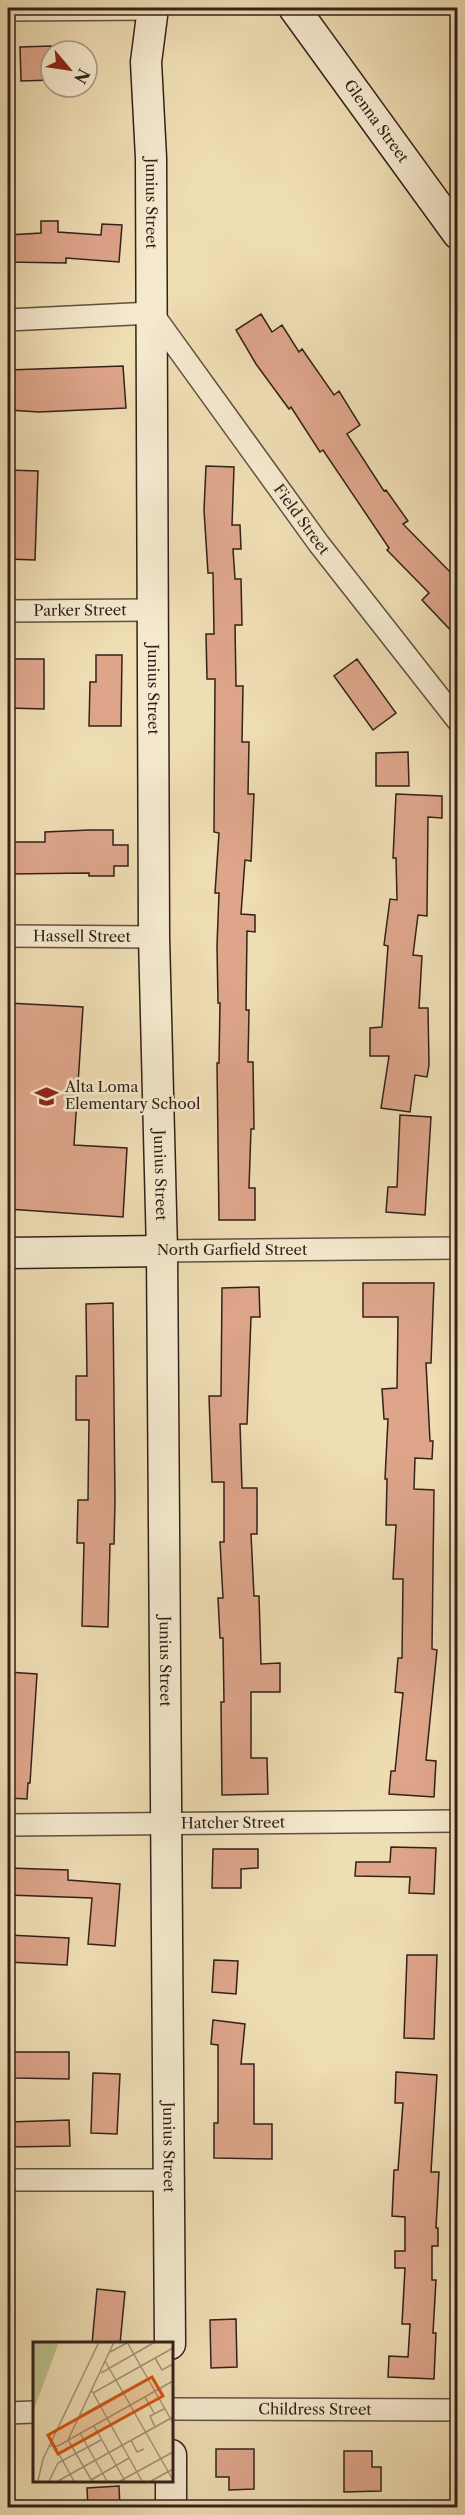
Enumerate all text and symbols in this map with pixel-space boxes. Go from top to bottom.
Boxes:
north arrow [39,39,99,99]
text: N [70,65,94,87]
street label: Glenna Street [340,76,414,167]
street label: Junius Street [142,156,161,250]
street label: Field Street [270,480,334,559]
street label: Parker Street [33,600,127,620]
street label: Junius Street [144,642,163,736]
street label: Hassell Street [33,926,132,946]
place label: Alta Loma Elementary School [64,1077,201,1113]
school or university icon: Alta Loma Elementary School [34,1083,60,1109]
street label: Junius Street [150,1128,171,1222]
street label: North Garfield Street [157,1240,308,1259]
street label: Junius Street [156,1614,175,1707]
street label: Hatcher Street [181,1813,286,1832]
street label: Junius Street [159,2100,179,2193]
inset map [33,2342,172,2482]
street label: Childress Street [258,2399,372,2419]

